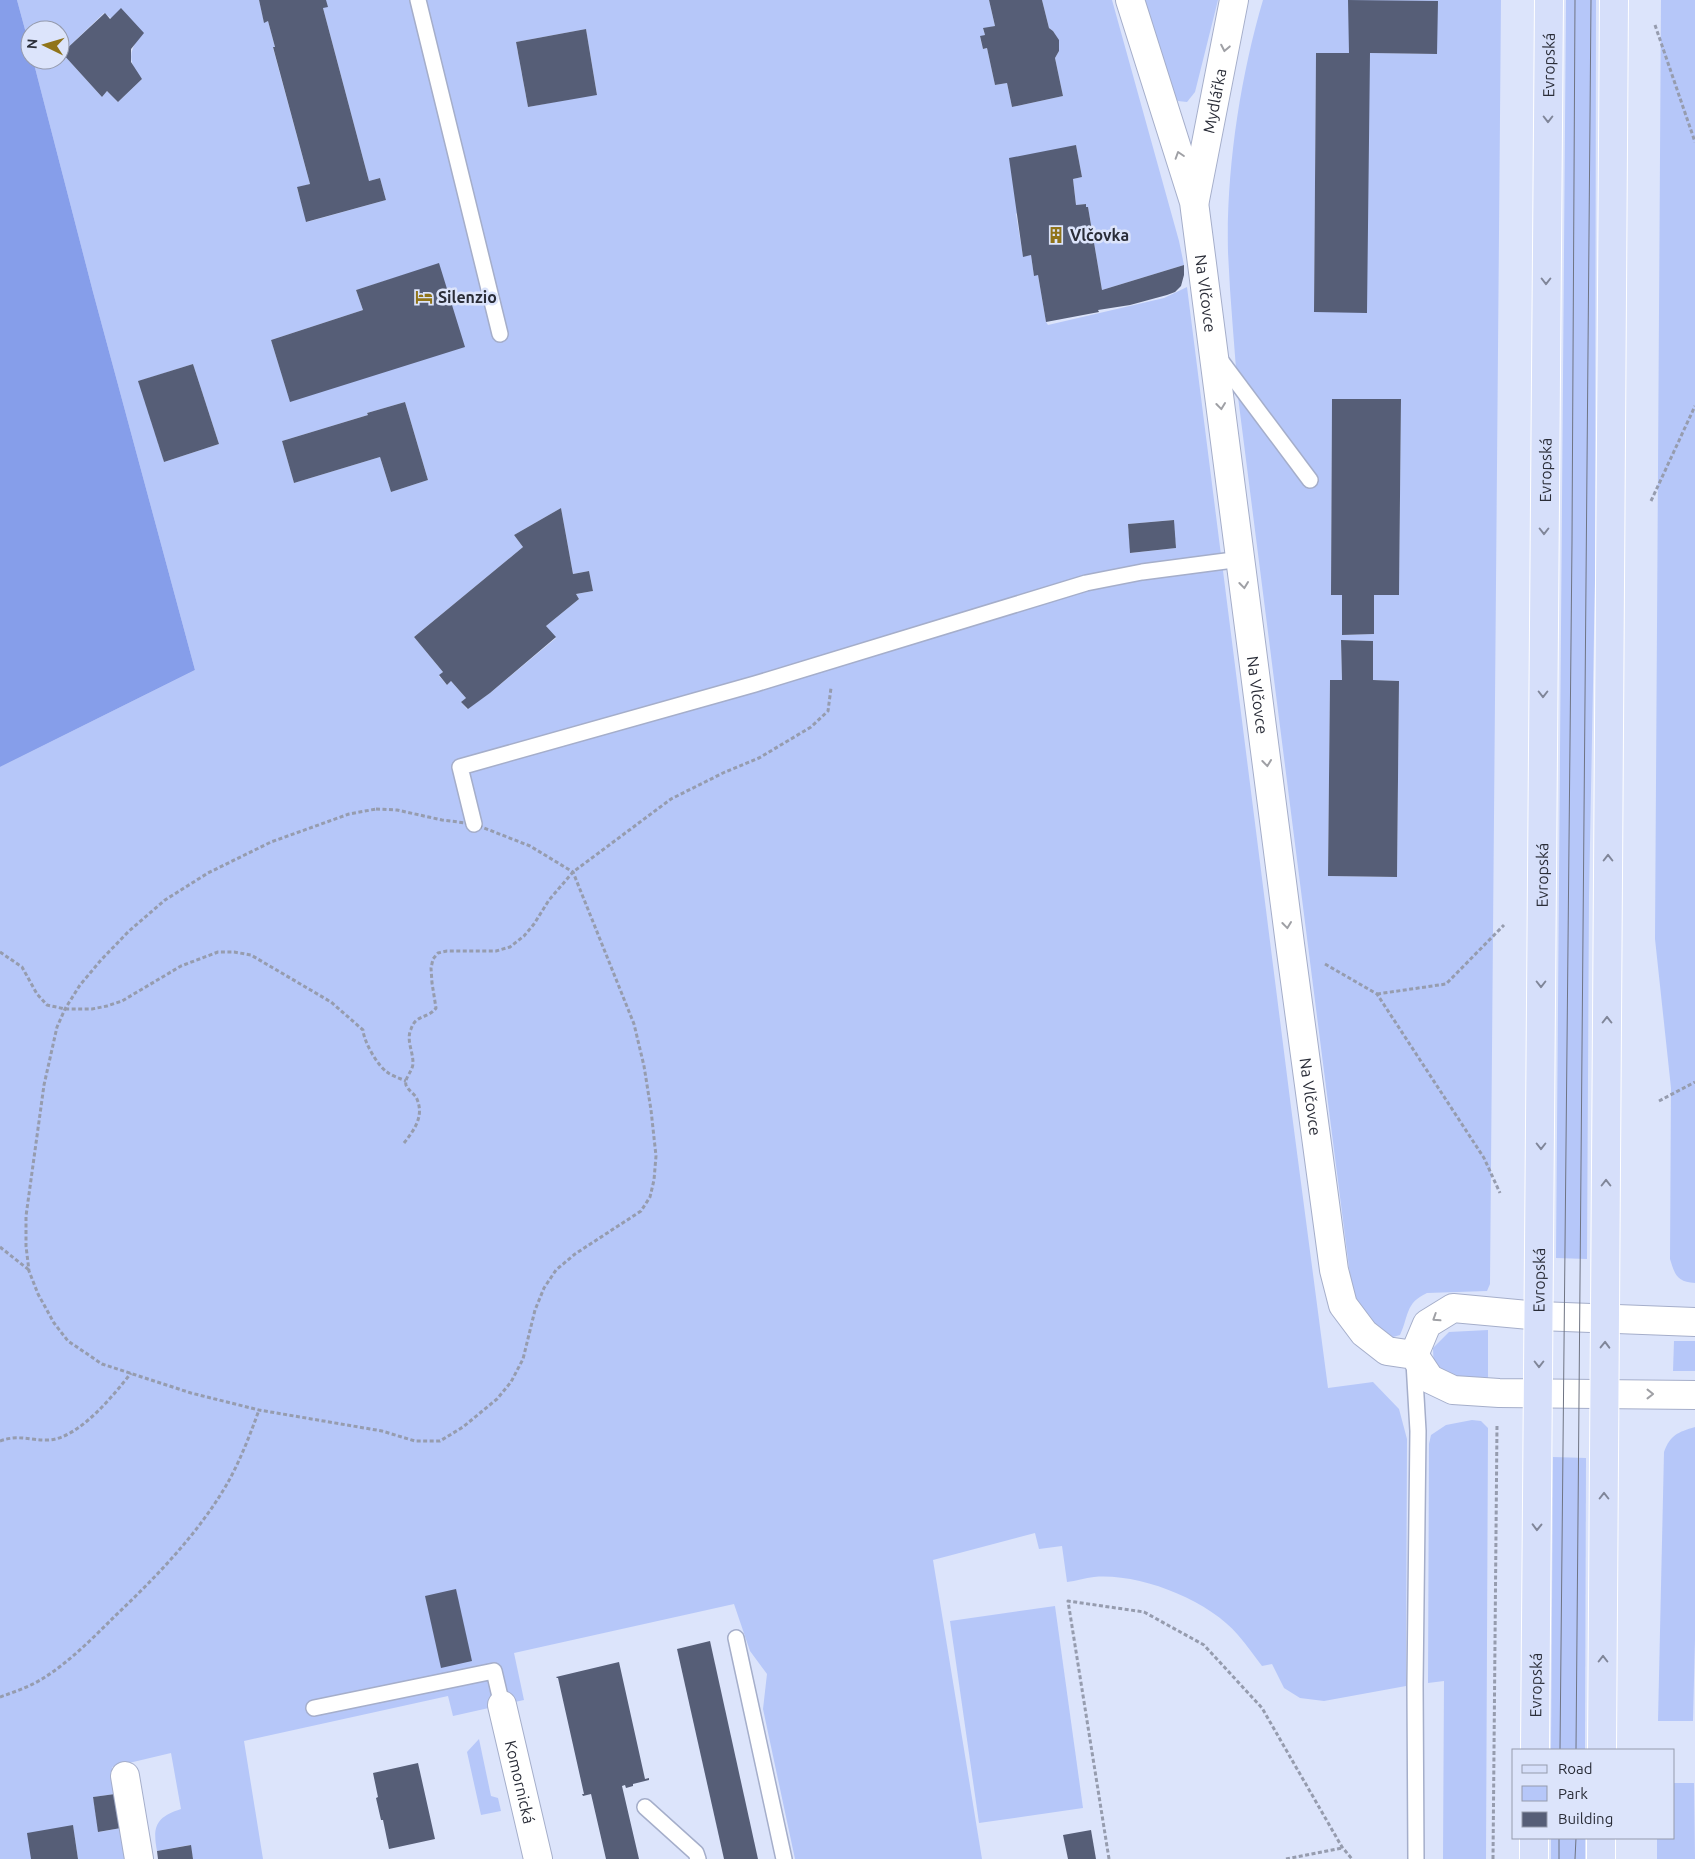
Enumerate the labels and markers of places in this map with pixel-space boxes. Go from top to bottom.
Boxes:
building icon: Vlčovka [1046,225,1066,245]
place label: Vlčovka [1070,226,1129,244]
hotel icon: Silenzio [414,287,434,307]
place label: Silenzio [438,288,497,306]

